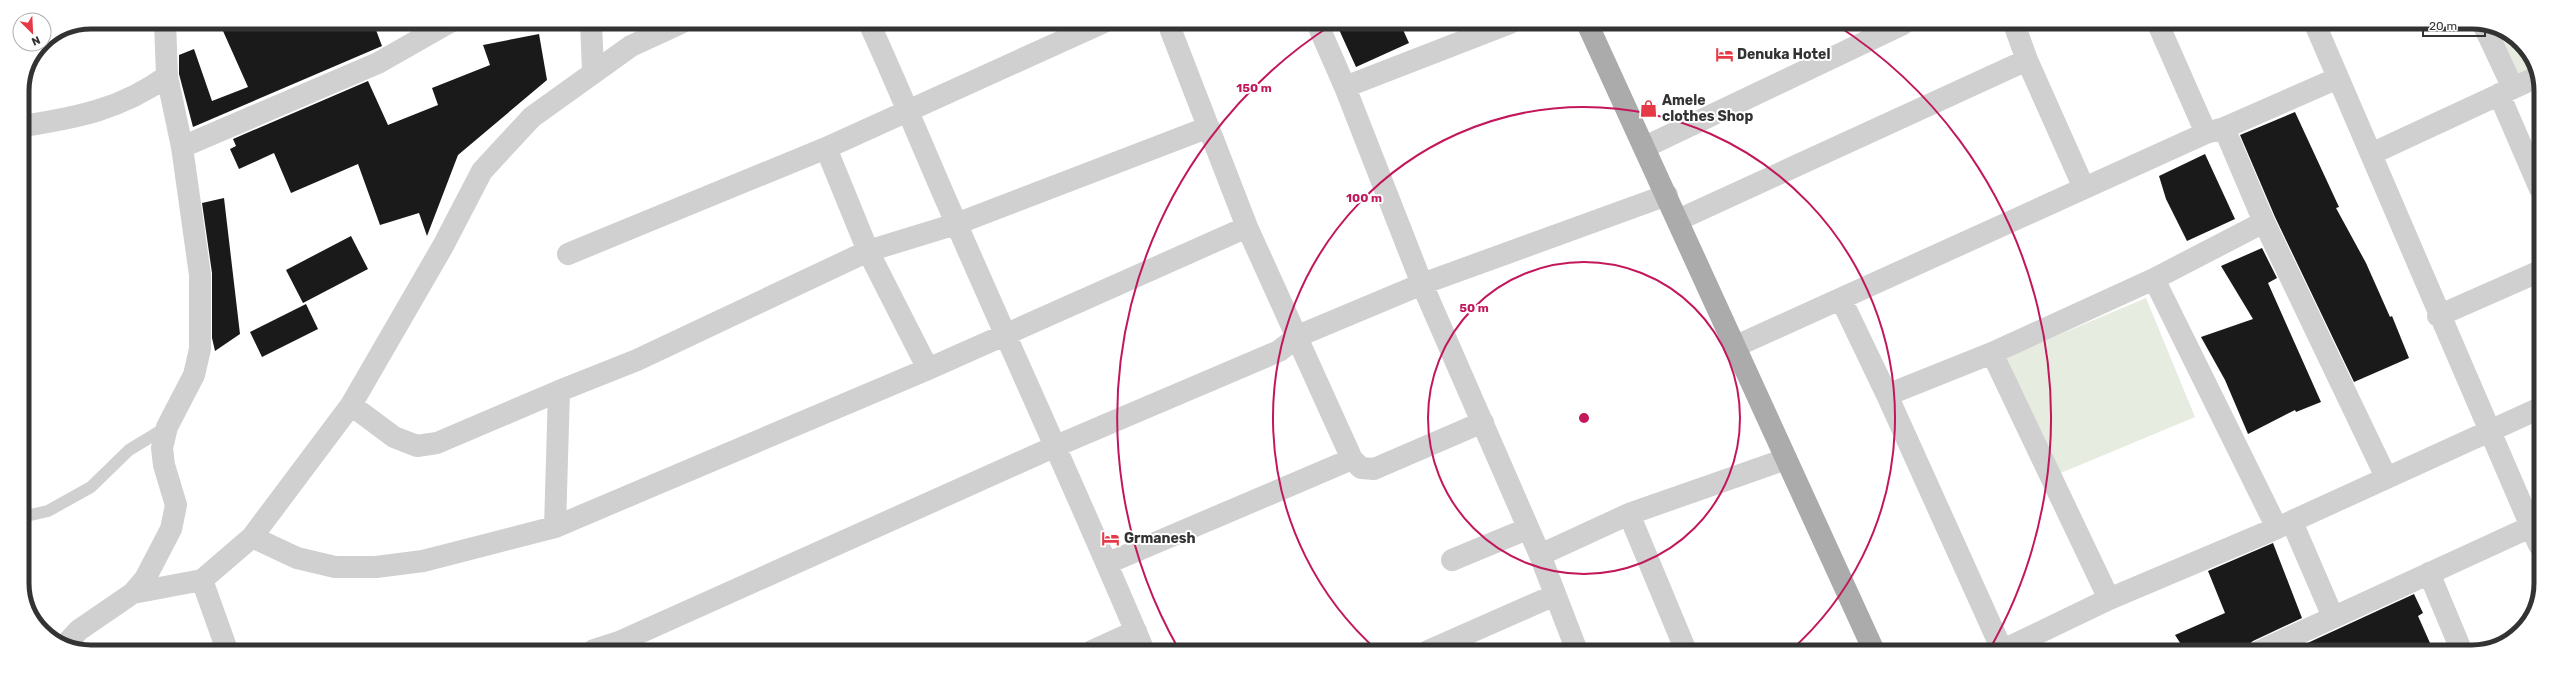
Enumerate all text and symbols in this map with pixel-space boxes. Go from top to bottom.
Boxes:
north arrow [12,12,52,52]
scale bar [2423,12,2485,38]
text: 20 m [2429,19,2457,33]
text: N [30,33,42,48]
hotel icon: Denuka Hotel [1714,44,1734,64]
place label: Denuka Hotel [1737,46,1830,63]
text: 150 m [1236,81,1272,95]
place label: Amele clothes Shop [1662,92,1753,125]
shop icon: Amele clothes Shop [1639,98,1659,118]
text: 100 m [1346,191,1382,205]
text: 50 m [1459,301,1489,315]
centre of rings [1577,411,1591,425]
hotel icon: Grmanesh [1101,528,1121,548]
place label: Grmanesh [1124,530,1196,547]

